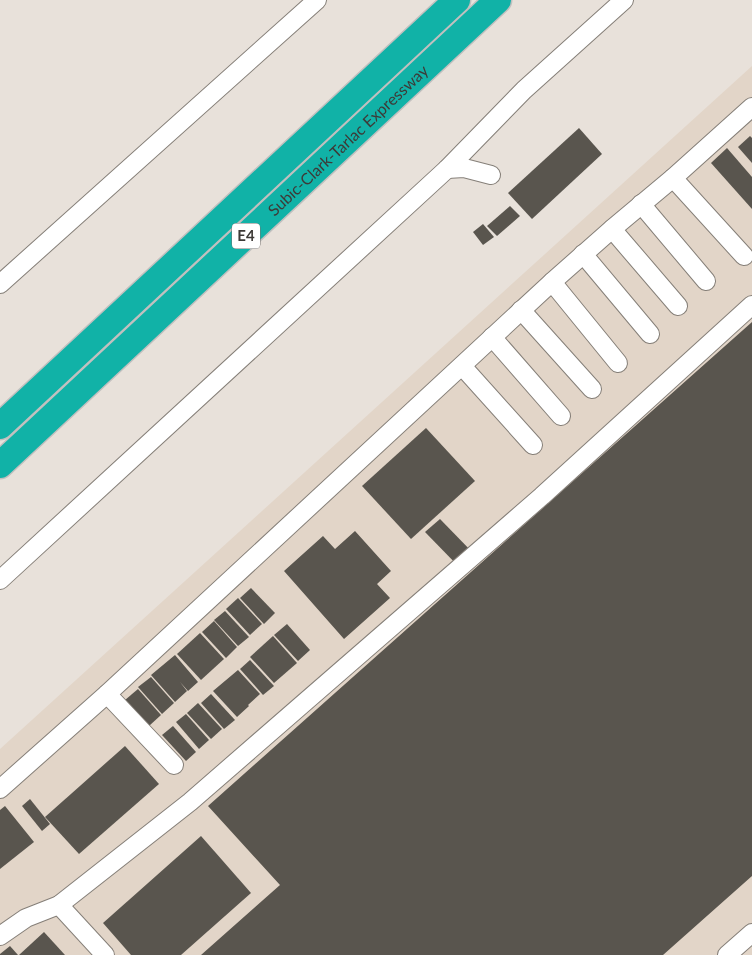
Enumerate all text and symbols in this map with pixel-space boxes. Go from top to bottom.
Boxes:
street label: Subic-Clark-Tarlac Expressway [264,60,432,219]
road number: E4 [232,224,260,248]

